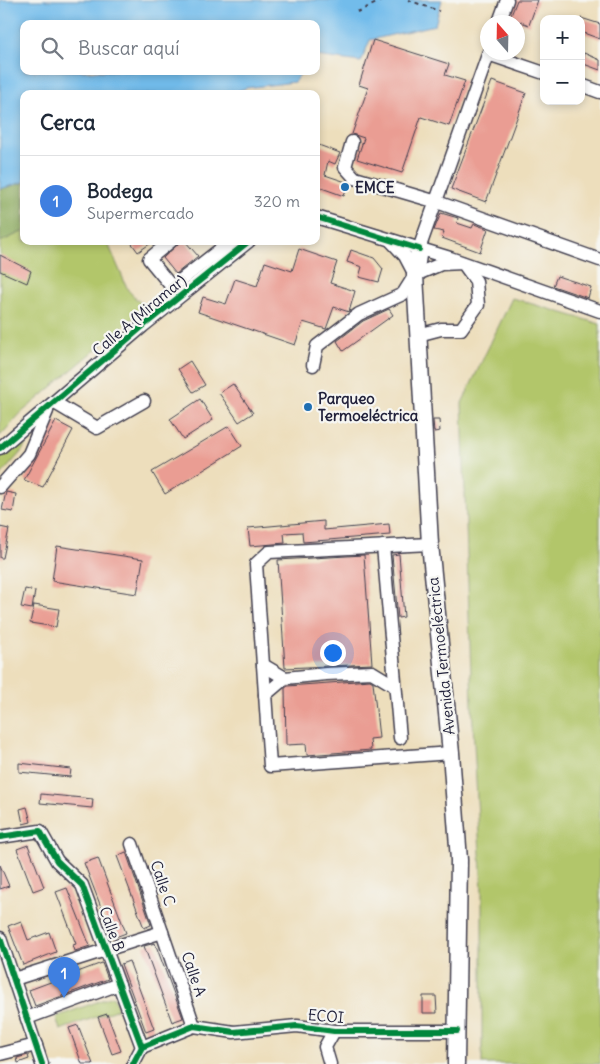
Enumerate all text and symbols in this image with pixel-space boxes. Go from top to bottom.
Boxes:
north arrow [480,15,525,60]
map controls [540,15,585,105]
button: + [540,15,585,60]
search box [20,20,320,75]
icon: search [38,34,66,62]
text: Buscar aquí [78,36,179,60]
button: − [540,60,585,105]
text: Cerca [40,109,95,136]
place label: EMCE [355,178,395,197]
text: Bodega [87,179,153,203]
marker: EMCE [339,181,351,193]
text: 1 [53,191,59,211]
text: 320 m [254,191,300,211]
text: Supermercado [87,203,194,223]
street label: Calle A (Miramar) [88,270,190,360]
place label: Parqueo Termoeléctrica [318,389,419,425]
marker: Parqueo Termoeléctrica [302,401,314,413]
street label: Avenida Termoeléctrica [423,576,459,736]
your location [320,640,346,666]
street label: Calle C [146,858,180,908]
street label: Calle B [95,904,129,954]
street label: Calle A [177,949,211,999]
pin: 1 [48,957,80,998]
street label: ECOI [307,1005,345,1027]

